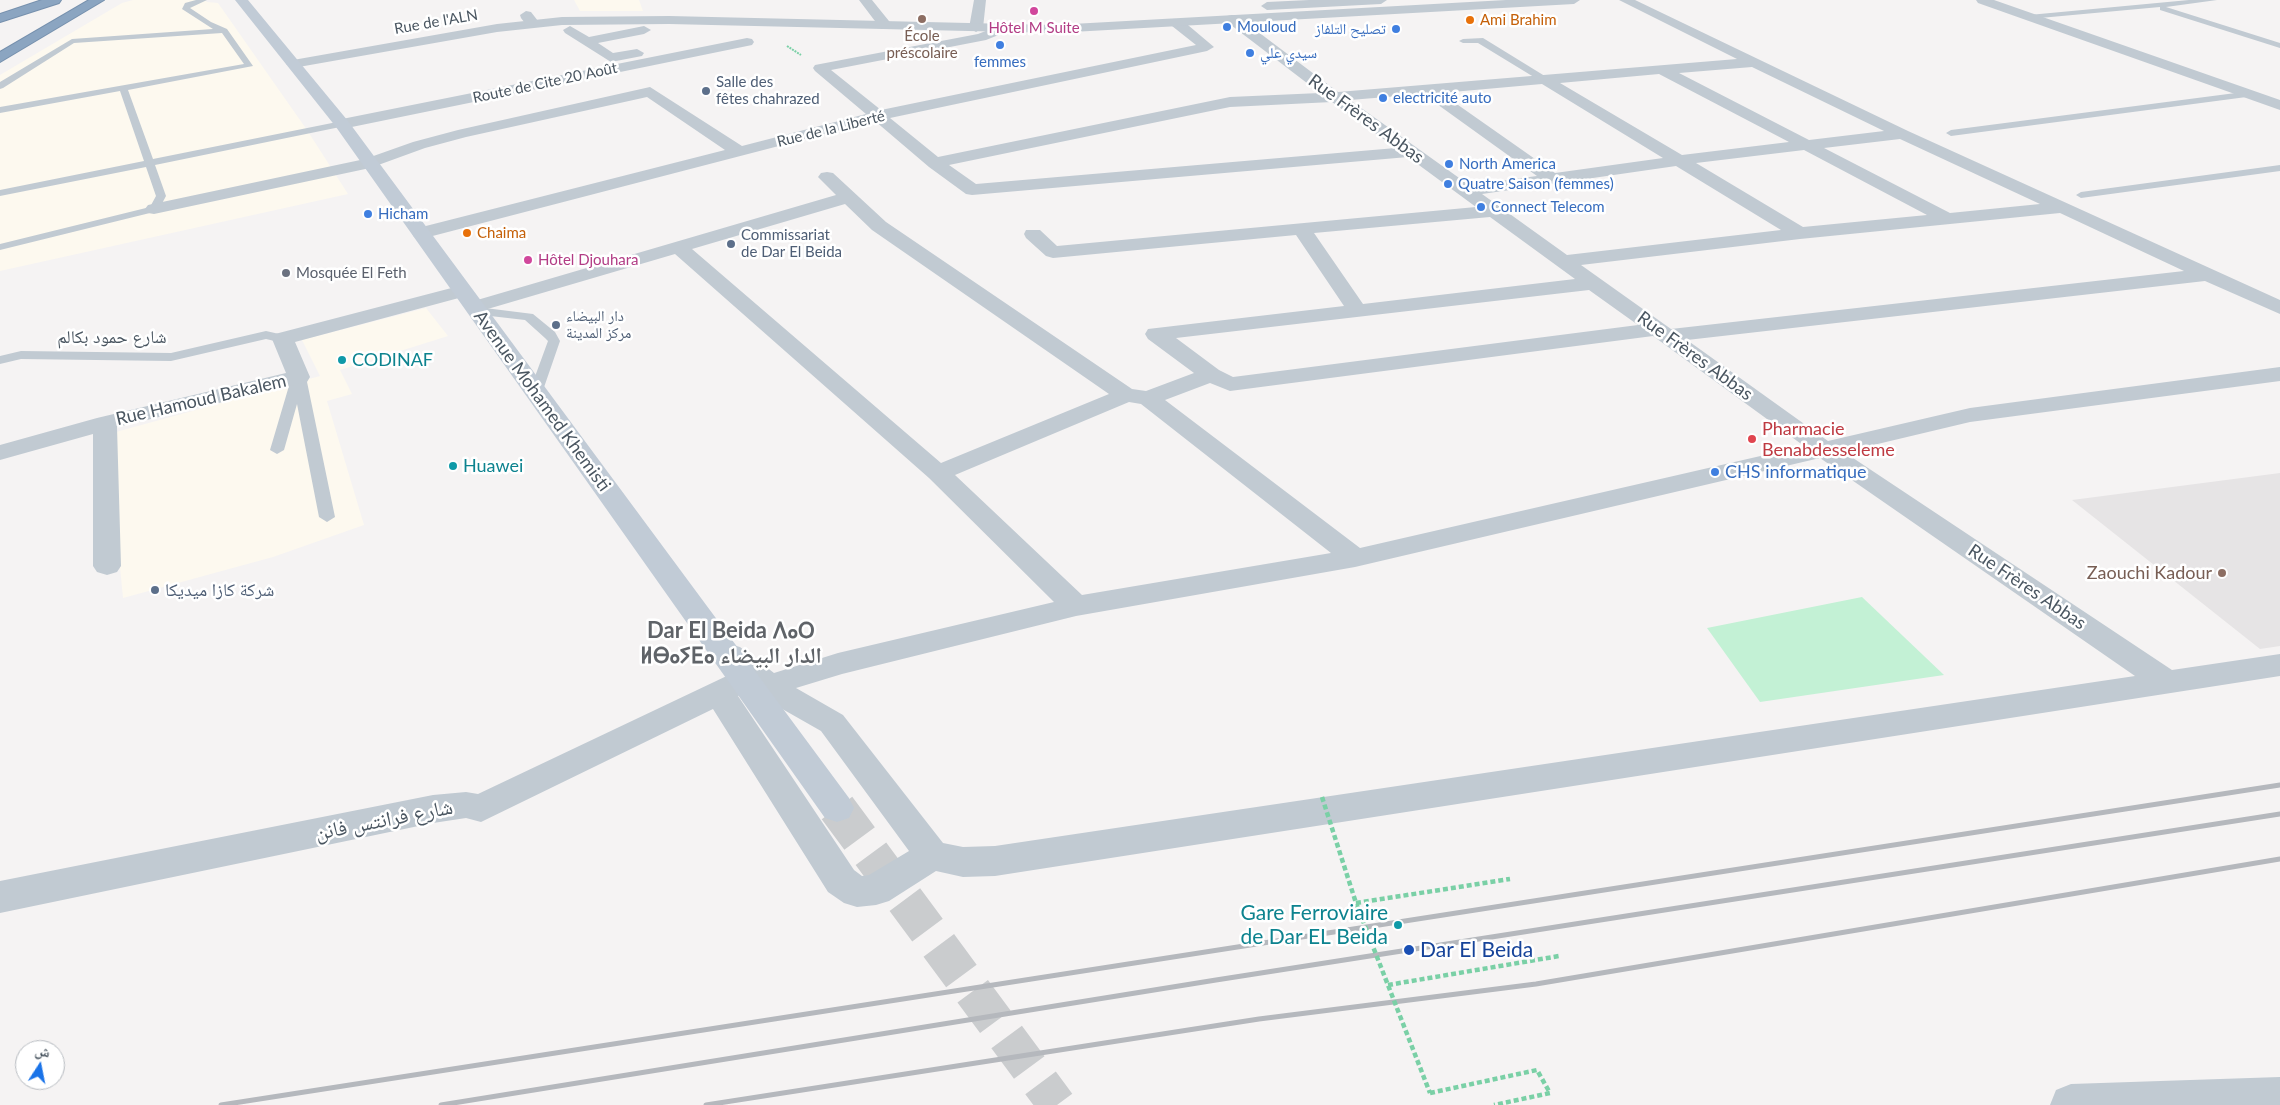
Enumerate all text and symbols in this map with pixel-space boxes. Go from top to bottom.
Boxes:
marker: Hôtel M Suite [1028,5,1040,17]
street label: Rue de l'ALN [393,6,479,38]
place label: Ami Brahim [1480,11,1557,29]
marker: École préscolaire [916,13,928,25]
marker: Ami Brahim [1464,14,1476,26]
place label: Mouloud [1237,18,1296,36]
place label: Hôtel M Suite [988,19,1080,37]
place label: تصليح التلفاز [1315,20,1386,38]
marker: Mouloud [1221,21,1233,33]
marker: تصليح التلفاز [1390,23,1402,35]
place label: École préscolaire [886,27,958,62]
marker: femmes [994,39,1006,51]
place label: سيدي علي [1260,44,1317,62]
marker: سيدي علي [1244,47,1256,59]
place label: femmes [974,53,1026,71]
street label: Route de Cite 20 Août [471,59,619,107]
street label: Rue Frères Abbas [1304,70,1428,168]
place label: Salle des fêtes chahrazed [716,73,820,108]
marker: Salle des fêtes chahrazed [700,85,712,97]
place label: electricité auto [1393,89,1492,107]
marker: electricité auto [1377,92,1389,104]
street label: Rue de la Liberté [775,107,887,151]
place label: North America [1459,155,1556,173]
marker: North America [1443,158,1455,170]
place label: Quatre Saison (femmes) [1458,175,1614,193]
marker: Quatre Saison (femmes) [1442,178,1454,190]
place label: Connect Telecom [1491,198,1605,216]
marker: Connect Telecom [1475,201,1487,213]
place label: Hicham [378,205,428,223]
marker: Hicham [362,208,374,220]
place label: Chaima [477,224,526,242]
place label: Commissariat de Dar El Beida [741,226,842,261]
marker: Chaima [461,227,473,239]
marker: Commissariat de Dar El Beida [725,238,737,250]
place label: Hôtel Djouhara [538,251,639,269]
marker: Hôtel Djouhara [522,254,534,266]
place label: Mosquée El Feth [296,264,407,282]
marker: Mosquée El Feth [280,267,292,279]
street label: Avenue Mohamed Khemisti [469,306,615,496]
place label: دار البيضاء مركز المدينة [566,307,631,342]
street label: Rue Frères Abbas [1633,307,1757,405]
marker: دار البيضاء مركز المدينة [550,319,562,331]
street label: شارع حمود بكالم [57,326,167,348]
place label: CODINAF [352,349,433,371]
marker: CODINAF [336,354,348,366]
street label: Rue Hamoud Bakalem [114,370,288,430]
place label: Pharmacie Benabdesseleme [1762,418,1895,460]
marker: Pharmacie Benabdesseleme [1746,433,1758,445]
place label: Huawei [463,455,523,477]
marker: Huawei [447,460,459,472]
place label: CHS informatique [1725,461,1866,483]
marker: CHS informatique [1709,466,1721,478]
street label: Rue Frères Abbas [1964,540,2090,634]
place label: Zaouchi Kadour [2087,562,2212,584]
marker: Zaouchi Kadour [2216,567,2228,579]
place label: شركة كازا ميديكا [165,579,274,601]
marker: شركة كازا ميديكا [149,584,161,596]
district label: Dar El Beida ⴷⴰⵔ ⵍⴱⴰⵢⴹⴰ الدار البيضاء [640,618,822,670]
street label: شارع فرانتس فانن [313,794,455,846]
place label: Gare Ferroviaire de Dar EL Beida [1240,900,1388,950]
marker: Gare Ferroviaire de Dar EL Beida [1392,919,1404,931]
place label: Dar El Beida [1420,937,1533,963]
marker: Dar El Beida [1402,943,1416,957]
north arrow [15,1040,65,1090]
text: ش [34,1041,52,1061]

